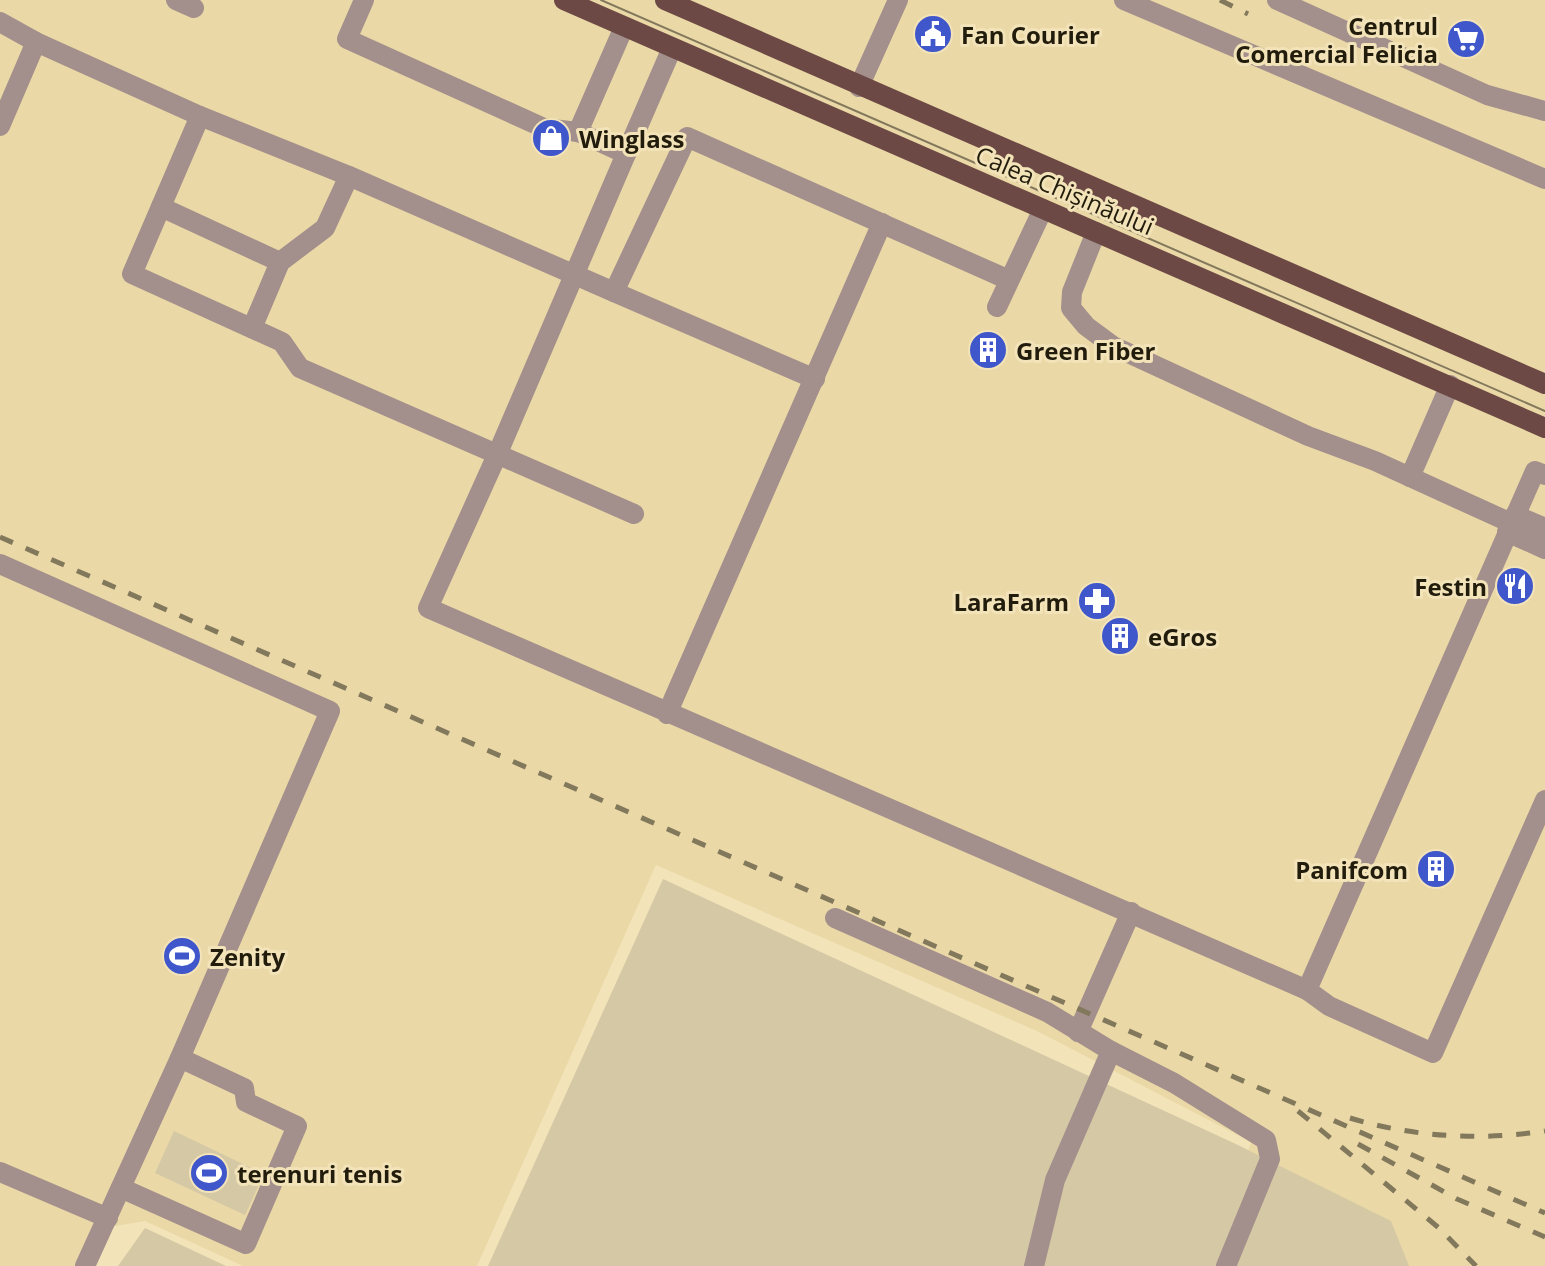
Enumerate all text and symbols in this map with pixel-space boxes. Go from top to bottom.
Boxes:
place label: Centrul Comercial Felicia [1235,9,1438,70]
public building icon: Fan Courier [912,13,954,55]
place label: Fan Courier [961,18,1100,51]
supermarket icon: Centrul Comercial Felicia [1445,18,1487,60]
shop icon: Winglass [530,117,572,159]
place label: Winglass [579,122,685,155]
street label: Calea Chișinăului [971,138,1159,242]
building icon: Green Fiber [967,329,1009,371]
place label: Green Fiber [1016,334,1156,367]
restaurant icon: Festin [1494,565,1536,607]
place label: Festin [1414,570,1487,603]
pharmacy icon: LaraFarm [1076,580,1118,622]
place label: LaraFarm [953,585,1069,618]
building icon: eGros [1099,615,1141,657]
place label: eGros [1148,620,1217,653]
building icon: Panifcom [1415,848,1457,890]
place label: Panifcom [1295,853,1408,886]
sports icon: Zenity [161,935,203,977]
place label: Zenity [210,940,286,973]
sports icon: terenuri tenis [188,1152,230,1194]
place label: terenuri tenis [237,1157,402,1190]

